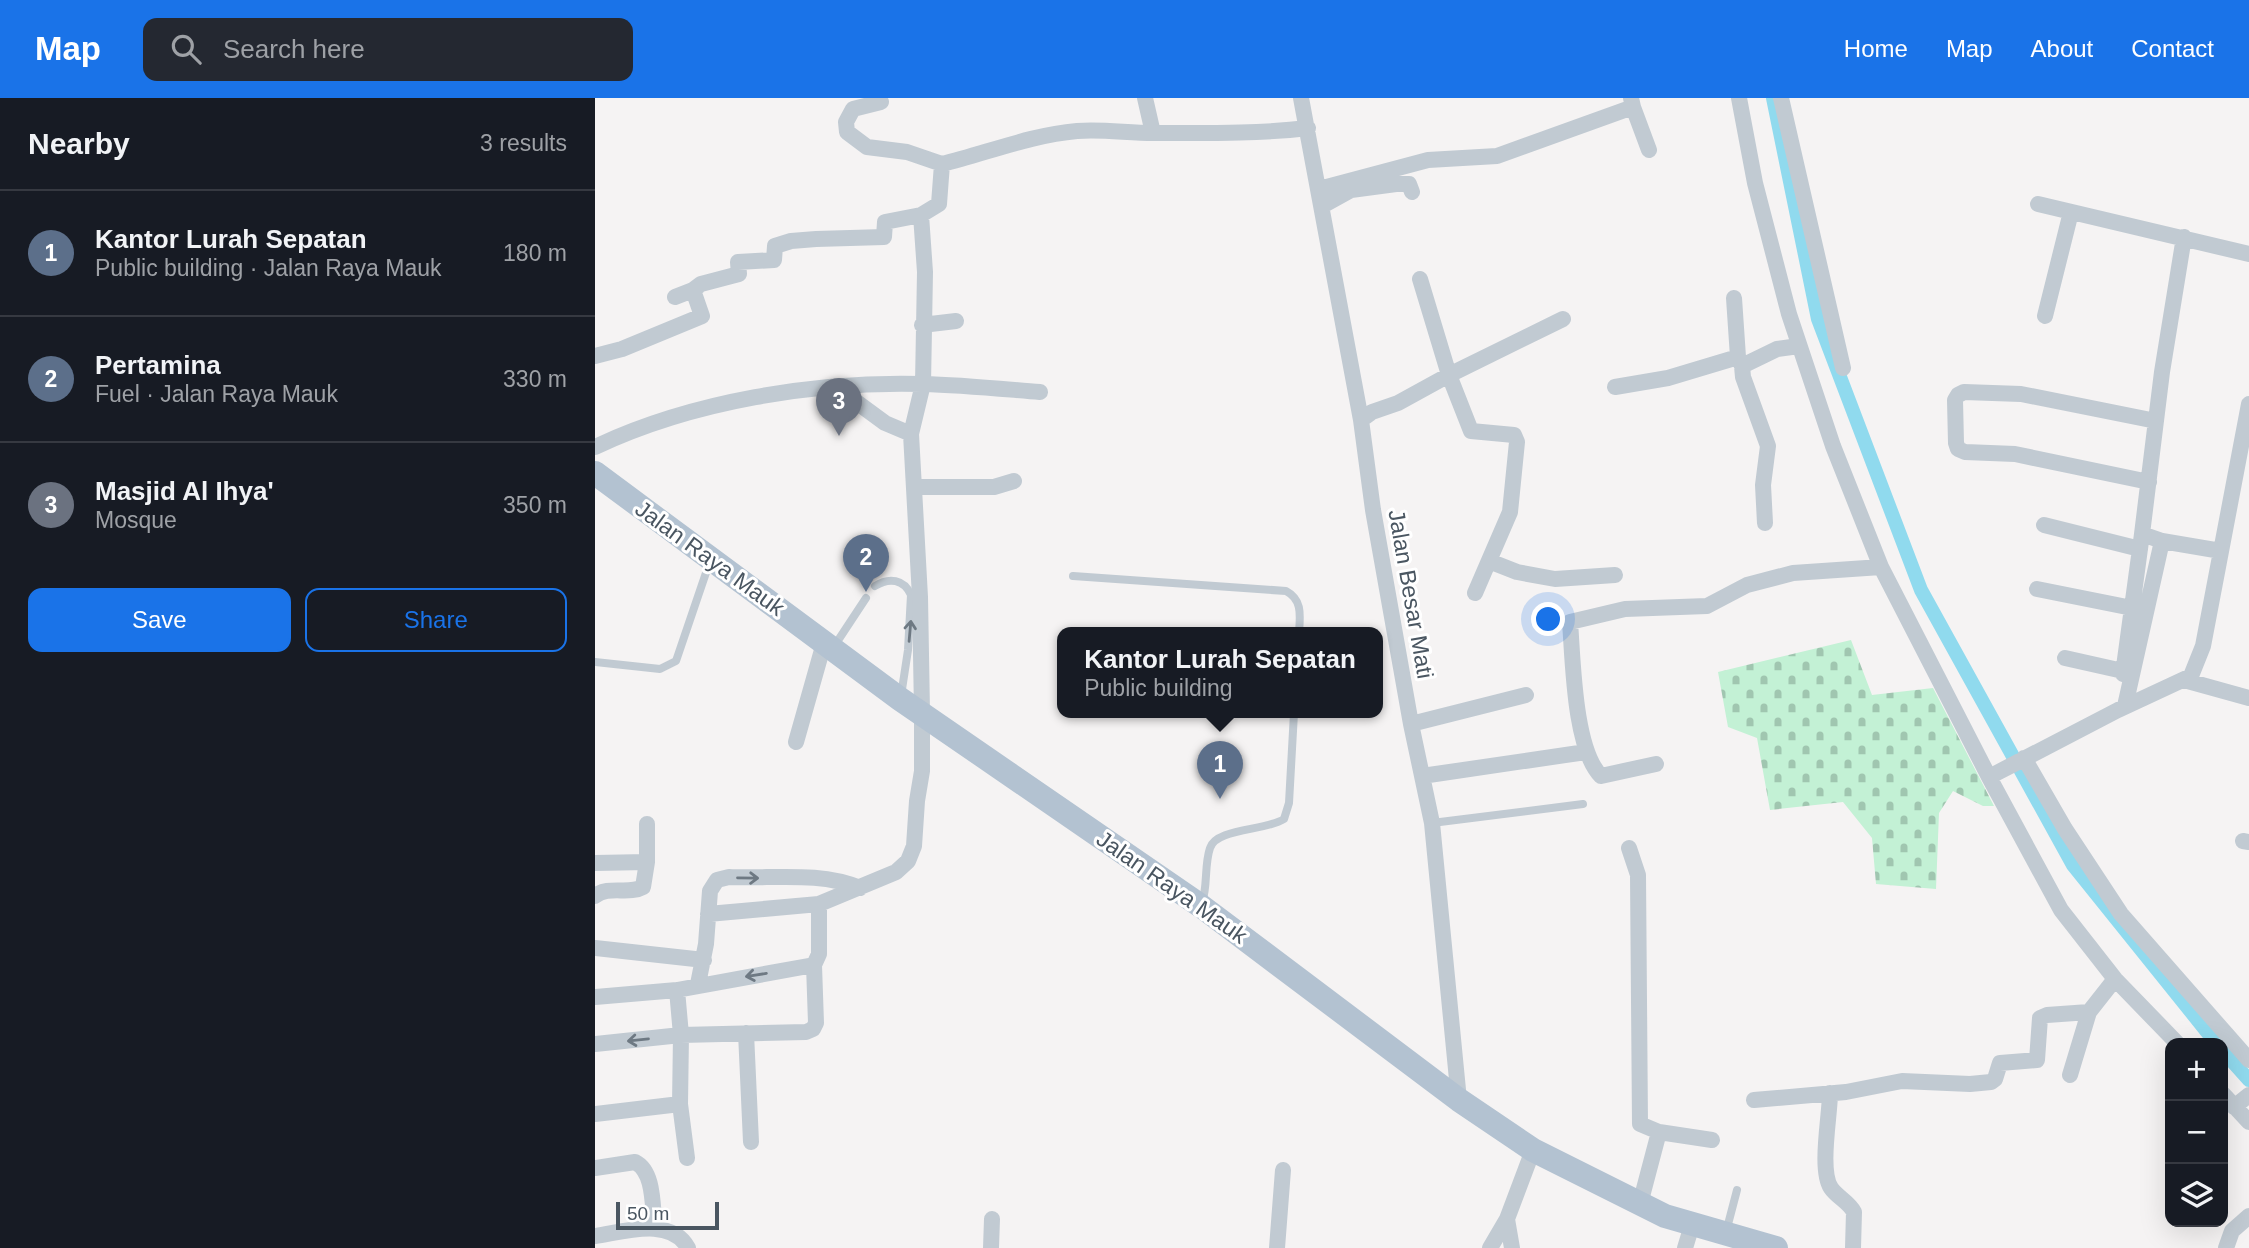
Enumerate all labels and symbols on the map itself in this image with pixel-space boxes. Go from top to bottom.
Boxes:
pin: 3 [816,378,862,436]
street label: Jalan Raya Mauk [630,495,790,621]
street label: Jalan Besar Mati [1383,507,1439,681]
pin: 2 [843,534,889,592]
your location [1531,602,1565,636]
one-way arrow [903,620,916,643]
pin: 1 [1197,741,1243,799]
street label: Jalan Raya Mauk [1092,825,1253,949]
one-way arrow [737,871,760,884]
one-way arrow [745,969,768,982]
one-way arrow [627,1033,650,1046]
scale bar [616,1199,719,1231]

